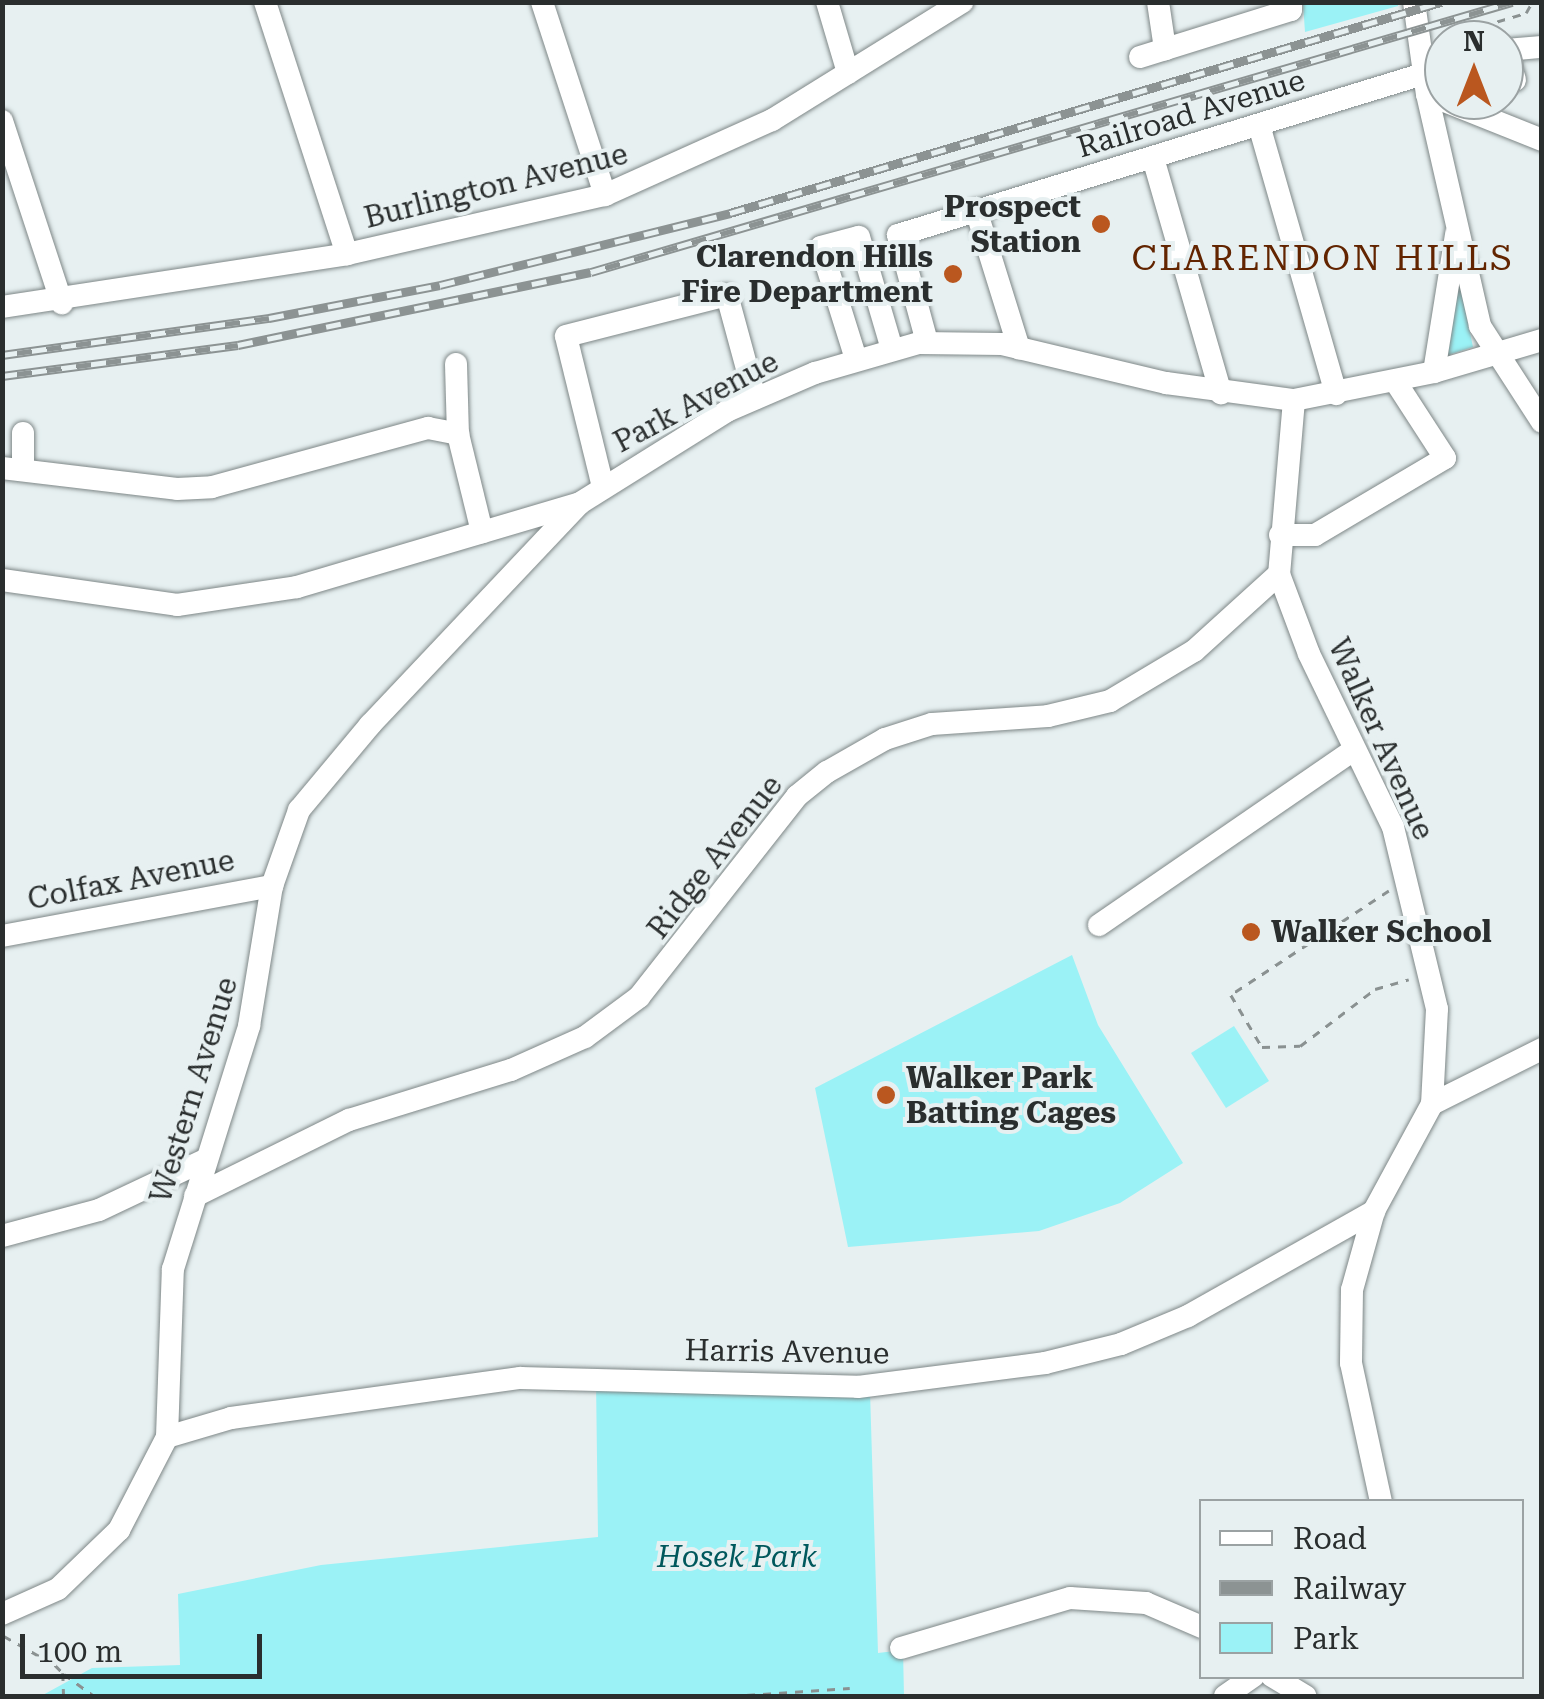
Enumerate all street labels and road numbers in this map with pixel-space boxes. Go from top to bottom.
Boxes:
street label: Railroad Avenue [1073,62,1309,166]
street label: Burlington Avenue [361,136,631,236]
street label: Park Avenue [608,344,784,460]
street label: Walker Avenue [1320,633,1442,845]
street label: Ridge Avenue [640,768,790,946]
street label: Colfax Avenue [25,842,237,918]
street label: Western Avenue [143,973,245,1207]
street label: Harris Avenue [684,1332,890,1372]

